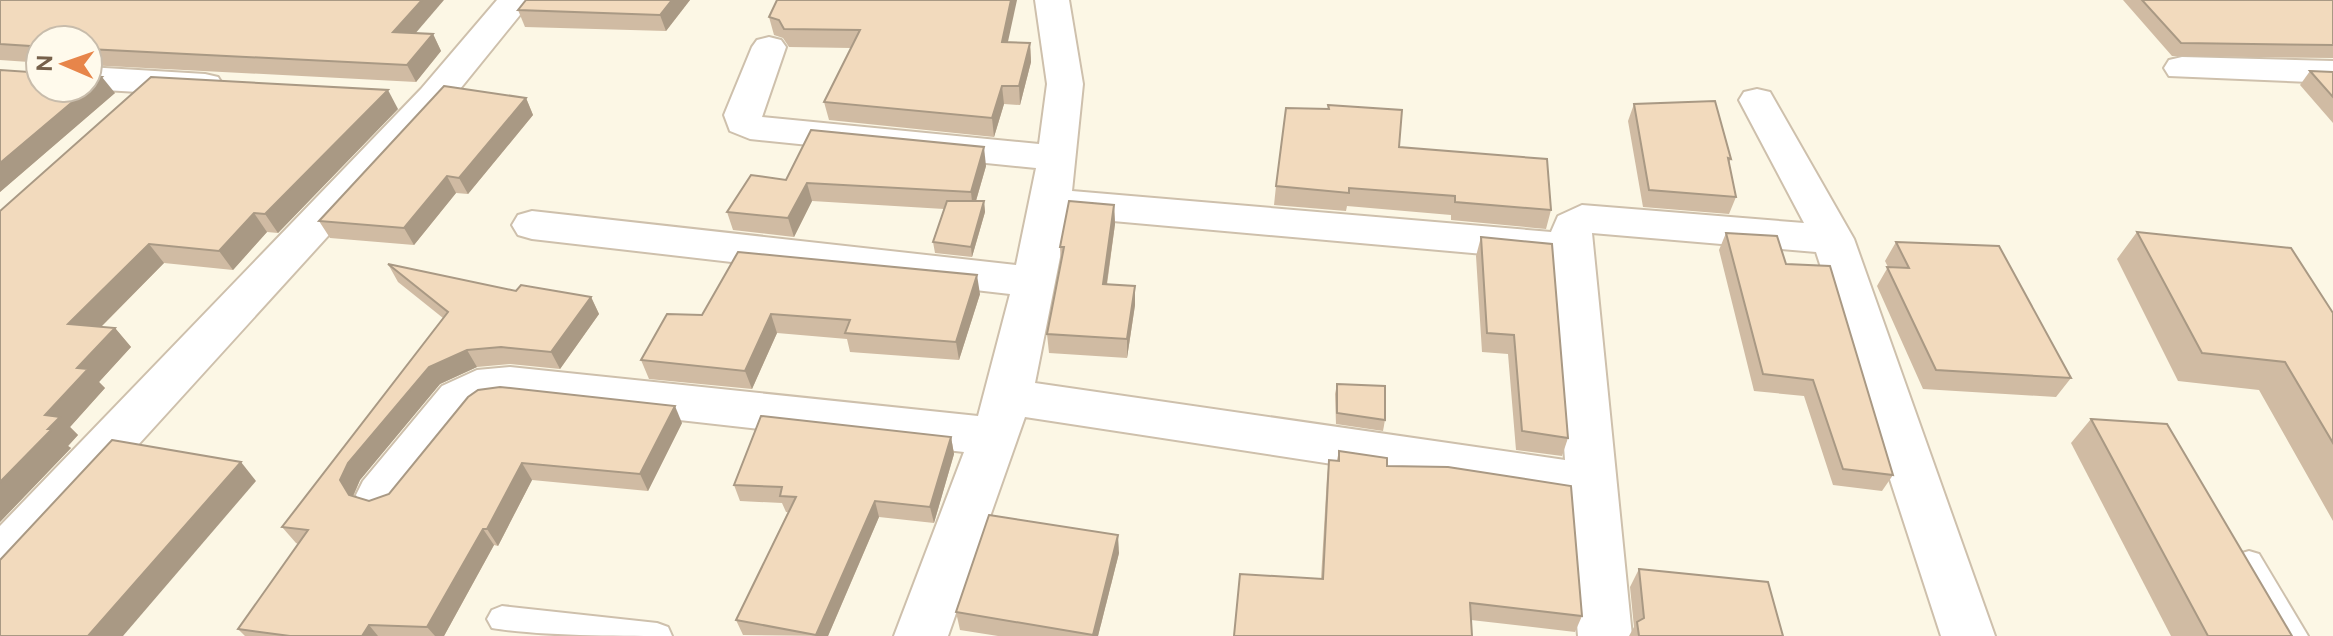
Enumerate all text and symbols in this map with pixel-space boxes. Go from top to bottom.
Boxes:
north arrow [24,24,104,104]
text: N [31,54,58,72]

